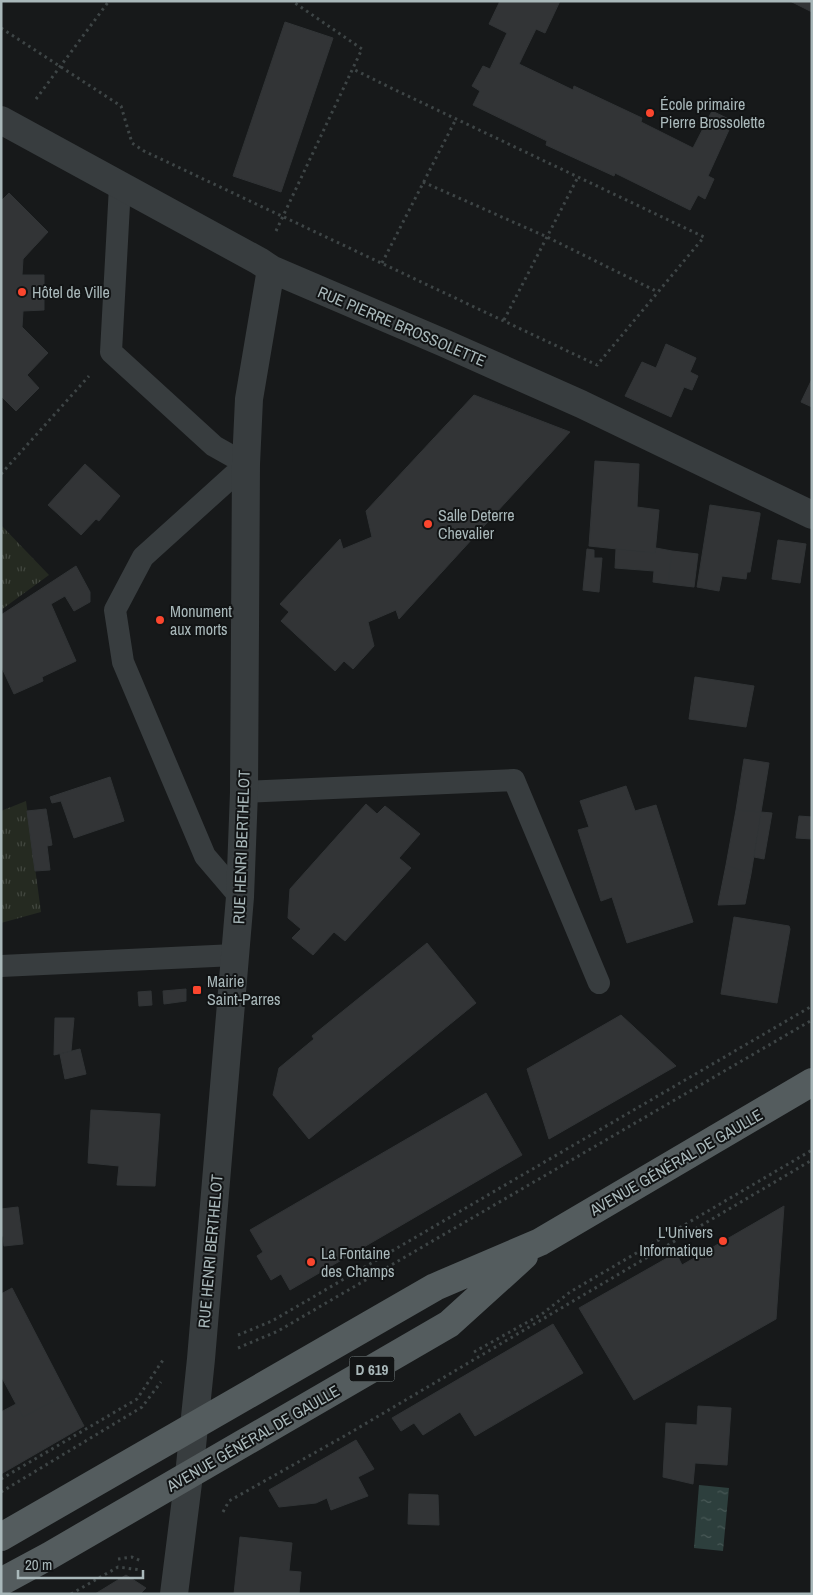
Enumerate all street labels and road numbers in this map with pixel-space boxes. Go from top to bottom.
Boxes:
street label: RUE PIERRE BROSSOLETTE [314,281,490,371]
street label: RUE HENRI BERTHELOT [227,769,255,925]
street label: AVENUE GÉNÉRAL DE GAULLE [585,1103,766,1221]
street label: RUE HENRI BERTHELOT [192,1173,228,1329]
road number: D 619 [350,1356,394,1382]
street label: AVENUE GÉNÉRAL DE GAULLE [162,1379,343,1497]

